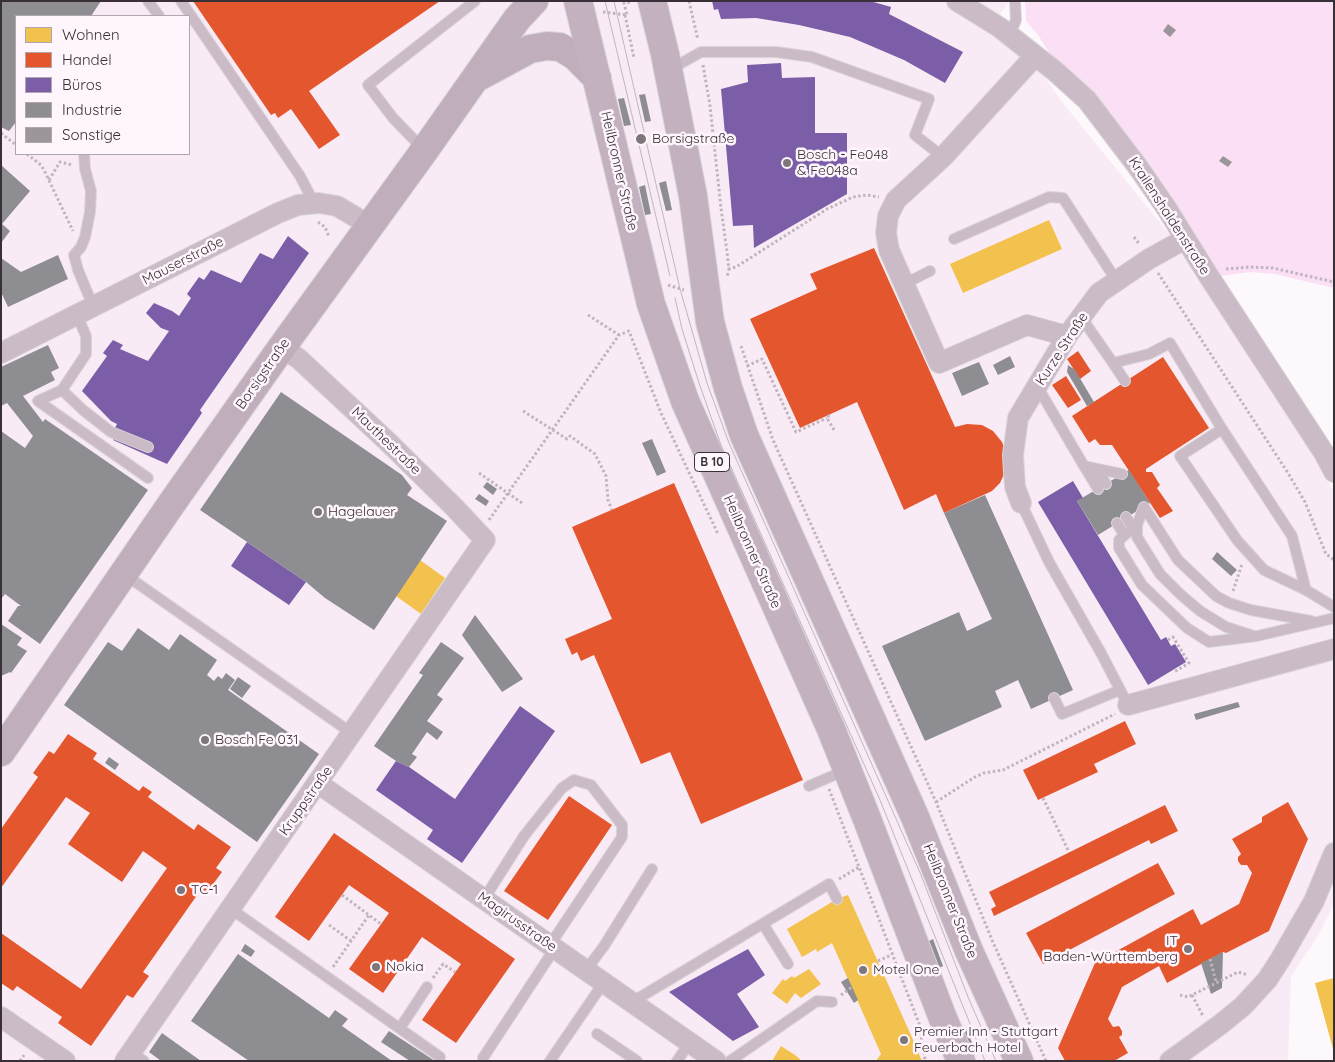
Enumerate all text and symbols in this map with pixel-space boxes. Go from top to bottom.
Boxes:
legend [15,15,190,155]
text: Wohnen [62,25,120,44]
text: Handel [62,50,112,69]
text: Büros [62,75,102,94]
text: Industrie [62,100,122,119]
street label: Heilbronner Straße [597,110,641,232]
text: Sonstige [62,125,121,144]
place label: Borsigstraße [652,131,735,147]
marker: Borsigstraße [634,132,648,146]
place label: Bosch - Fe048 & Fe048a [797,147,888,180]
street label: Krailenshaldenstraße [1125,154,1213,278]
marker: Bosch - Fe048 & Fe048a [781,157,793,169]
street label: Mauserstraße [139,233,227,289]
street label: Kurze Straße [1032,309,1092,389]
street label: Borsigstraße [232,335,294,413]
street label: Mauthestraße [348,404,424,478]
road number: B 10 [694,452,730,472]
street label: Heilbronner Straße [719,493,785,611]
place label: Hagelauer [328,504,396,520]
marker: Hagelauer [312,506,324,518]
place label: Bosch Fe 031 [215,732,298,748]
marker: Bosch Fe 031 [199,734,211,746]
street label: Kruppstraße [276,763,336,839]
street label: Heilbronner Straße [919,841,981,961]
place label: TC-1 [191,882,218,898]
marker: TC-1 [175,884,187,896]
street label: Magirusstraße [474,888,560,956]
place label: IT Baden-Württemberg [1043,933,1178,966]
marker: IT Baden-Württemberg [1182,943,1194,955]
place label: Nokia [386,959,424,975]
marker: Nokia [370,961,382,973]
place label: Motel One [873,962,939,978]
marker: Motel One [857,964,869,976]
place label: Premier Inn - Stuttgart Feuerbach Hotel [914,1024,1058,1056]
marker: Premier Inn - Stuttgart Feuerbach Hotel [898,1034,910,1046]

